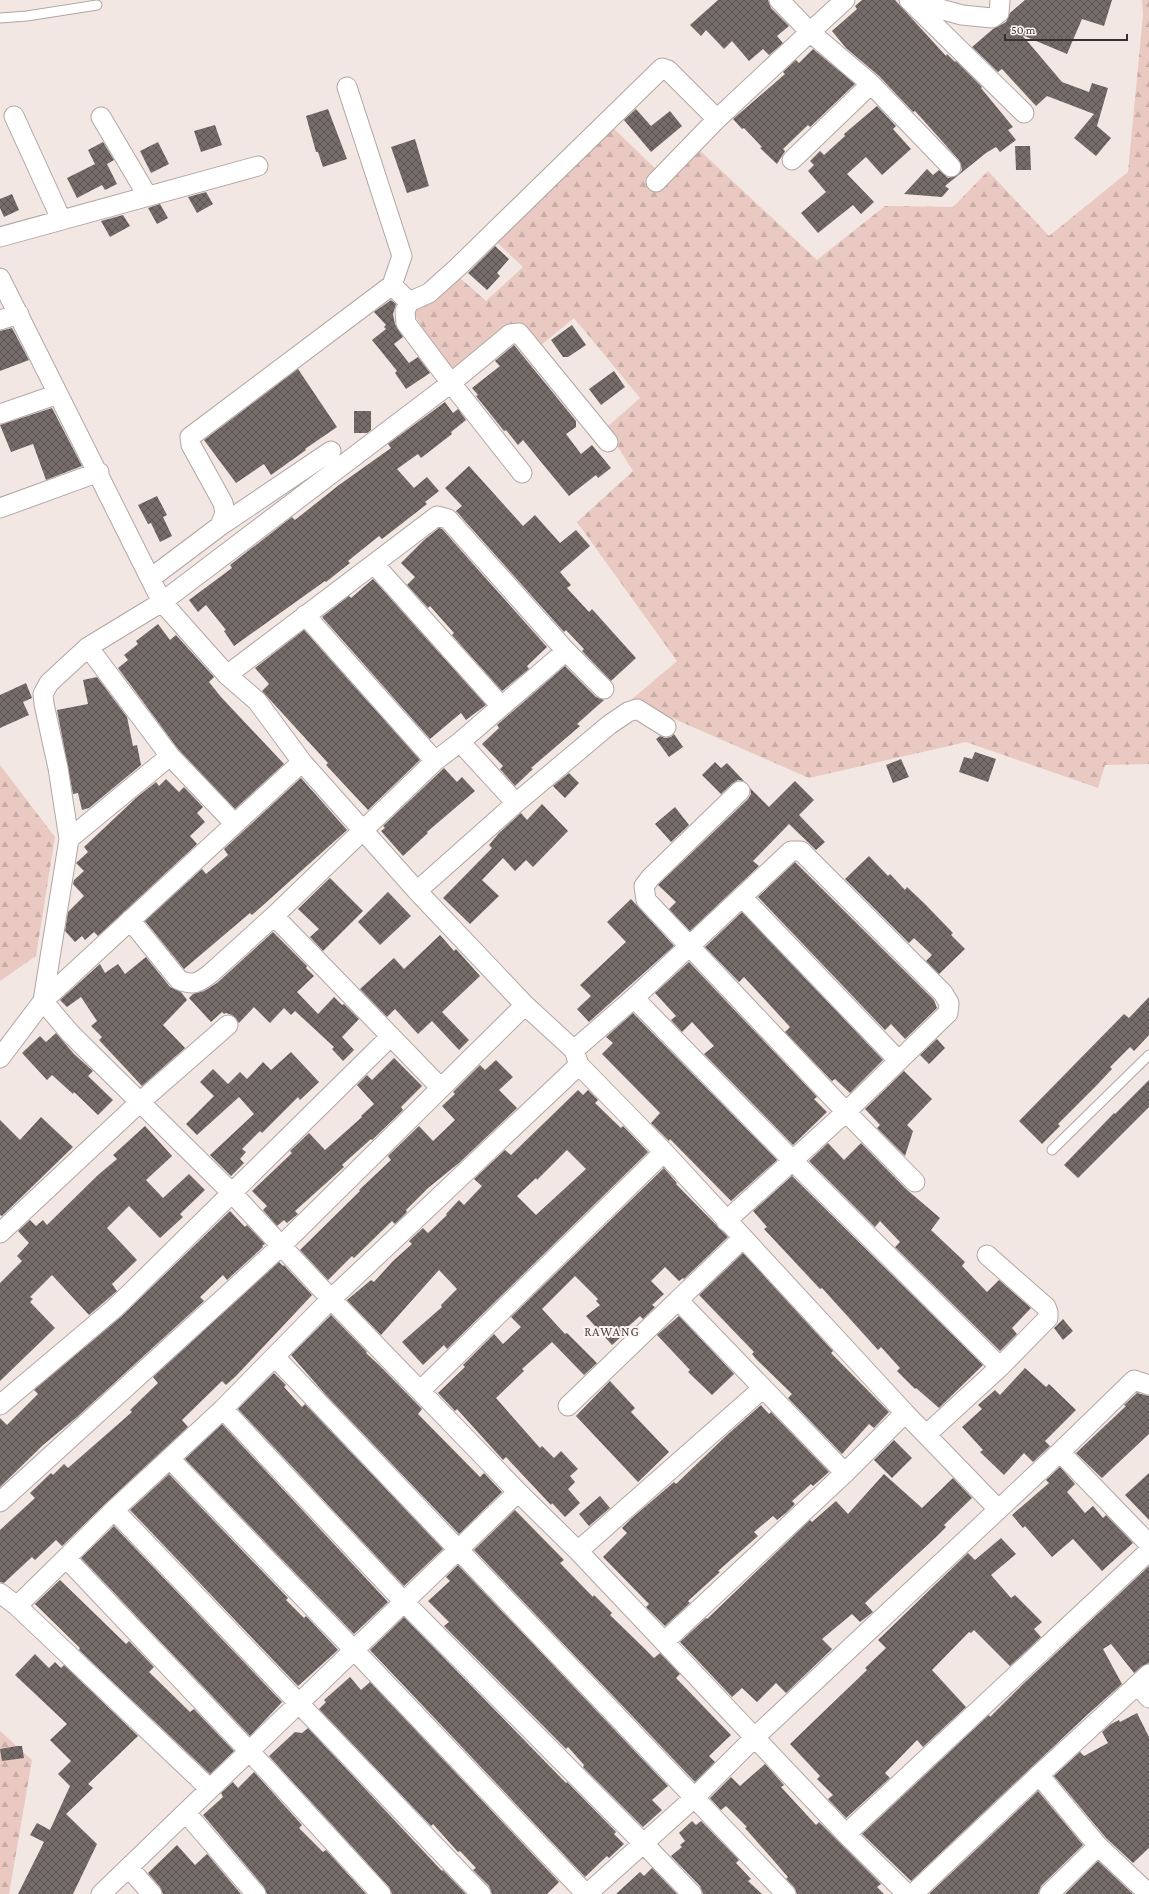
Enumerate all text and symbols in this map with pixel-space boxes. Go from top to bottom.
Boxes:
scale bar [1005,16,1127,42]
text: 50 m [1011,23,1036,37]
district label: RAWANG [584,1324,640,1339]

